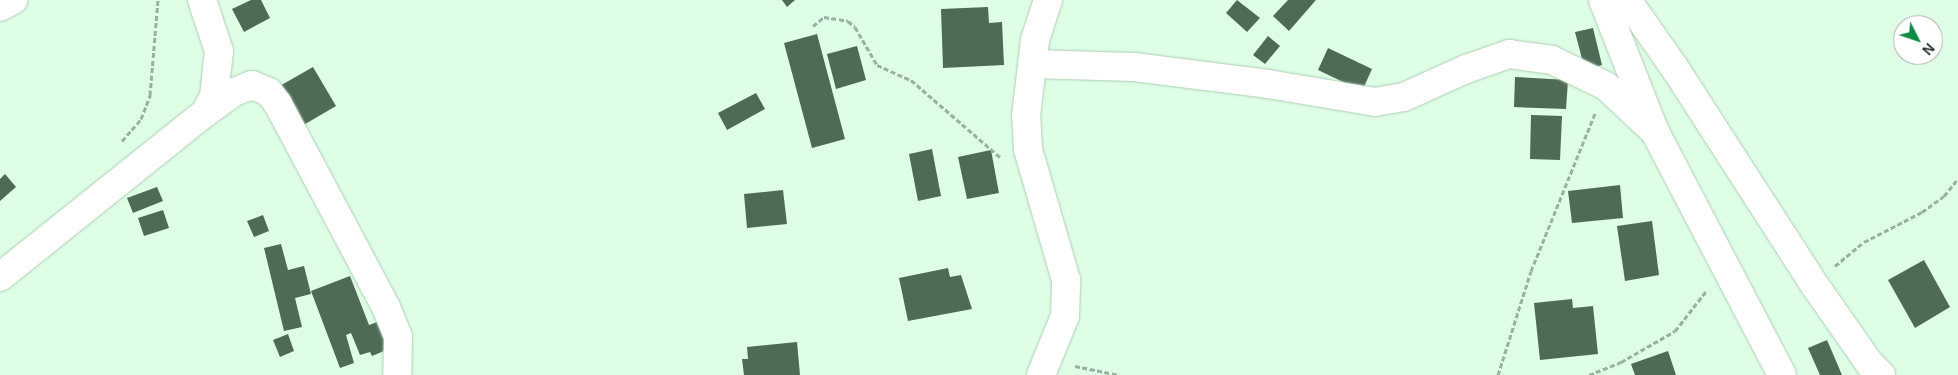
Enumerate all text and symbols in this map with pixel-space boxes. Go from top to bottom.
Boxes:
north arrow [1893,15,1943,65]
text: N [1919,40,1938,58]

